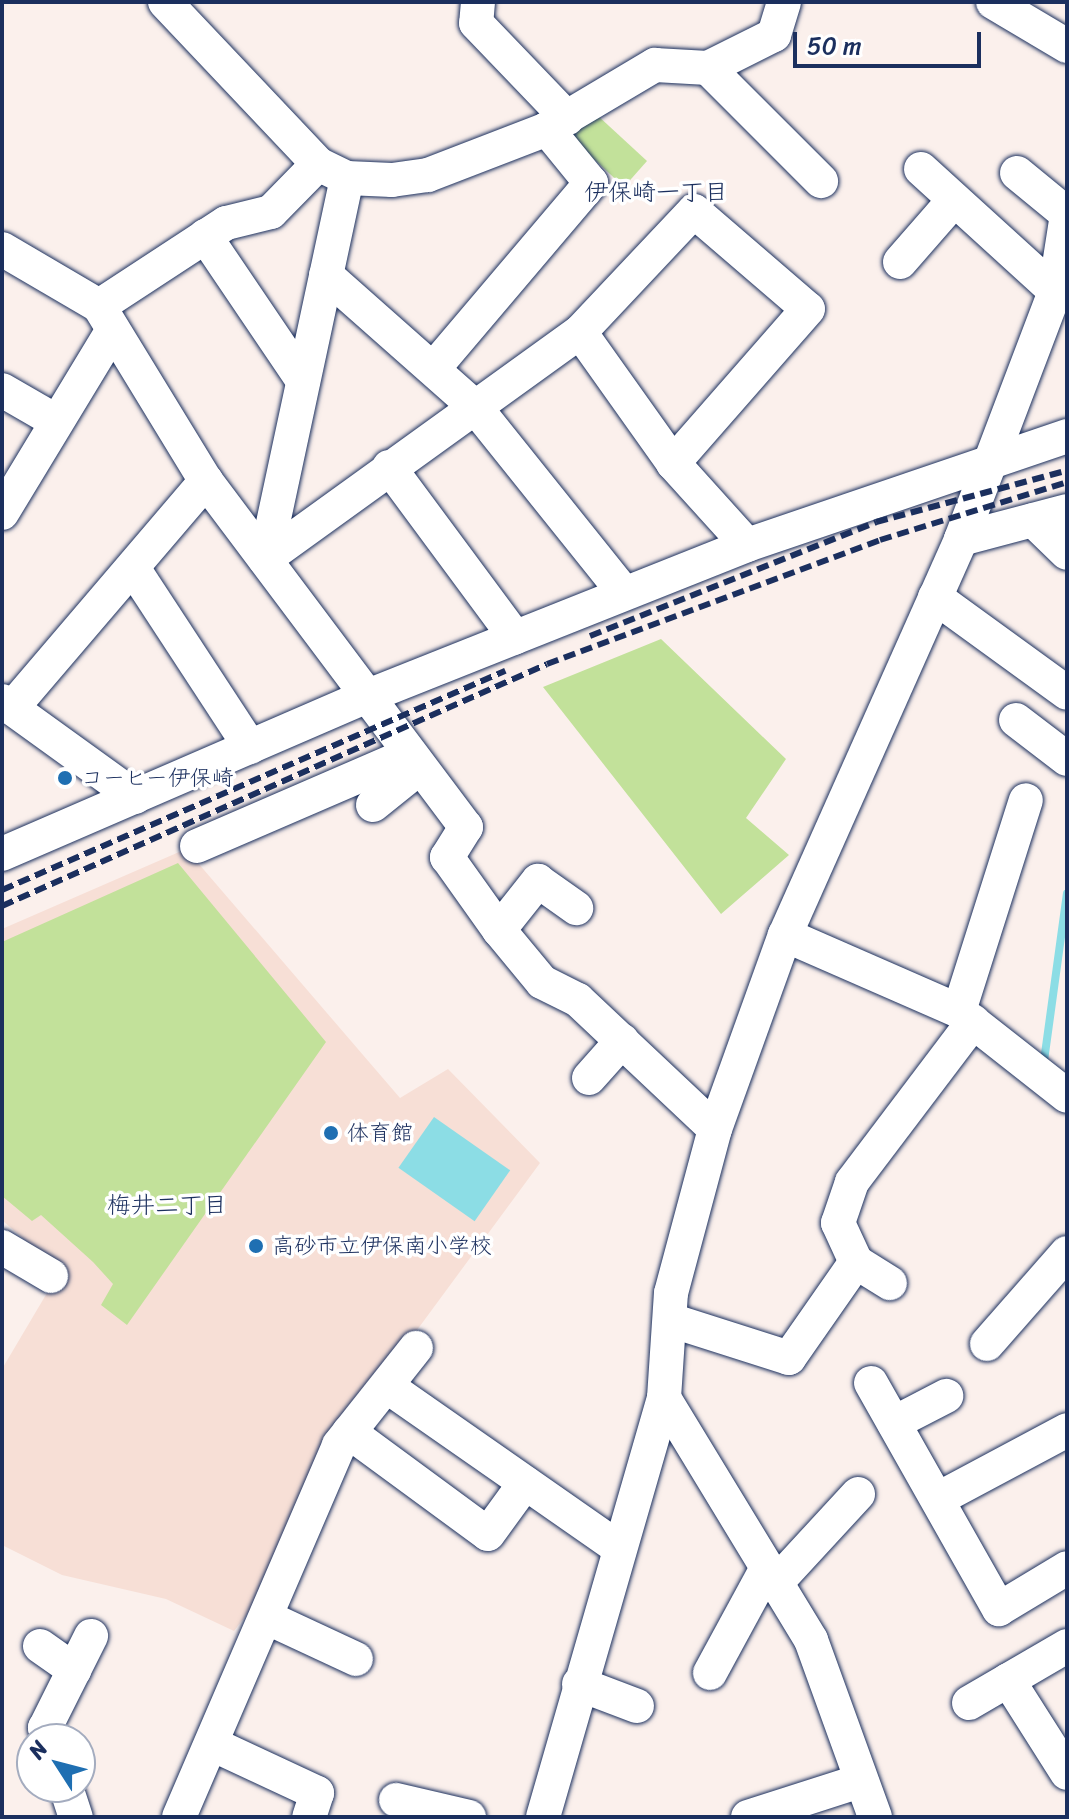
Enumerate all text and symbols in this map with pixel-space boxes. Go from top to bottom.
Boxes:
scale bar [797,16,985,66]
text: 50 m [807,25,862,67]
district label: 伊保崎一丁目 [584,179,728,207]
place label: コーヒー伊保崎 [81,765,234,791]
marker: コーヒー伊保崎 [56,769,74,787]
place label: 体育館 [347,1120,413,1146]
marker: 体育館 [322,1124,340,1142]
district label: 梅井二丁目 [107,1192,227,1220]
place label: 高砂市立伊保南小学校 [272,1233,492,1259]
marker: 高砂市立伊保南小学校 [247,1237,265,1255]
north arrow [16,1723,96,1803]
text: N [18,1732,58,1767]

